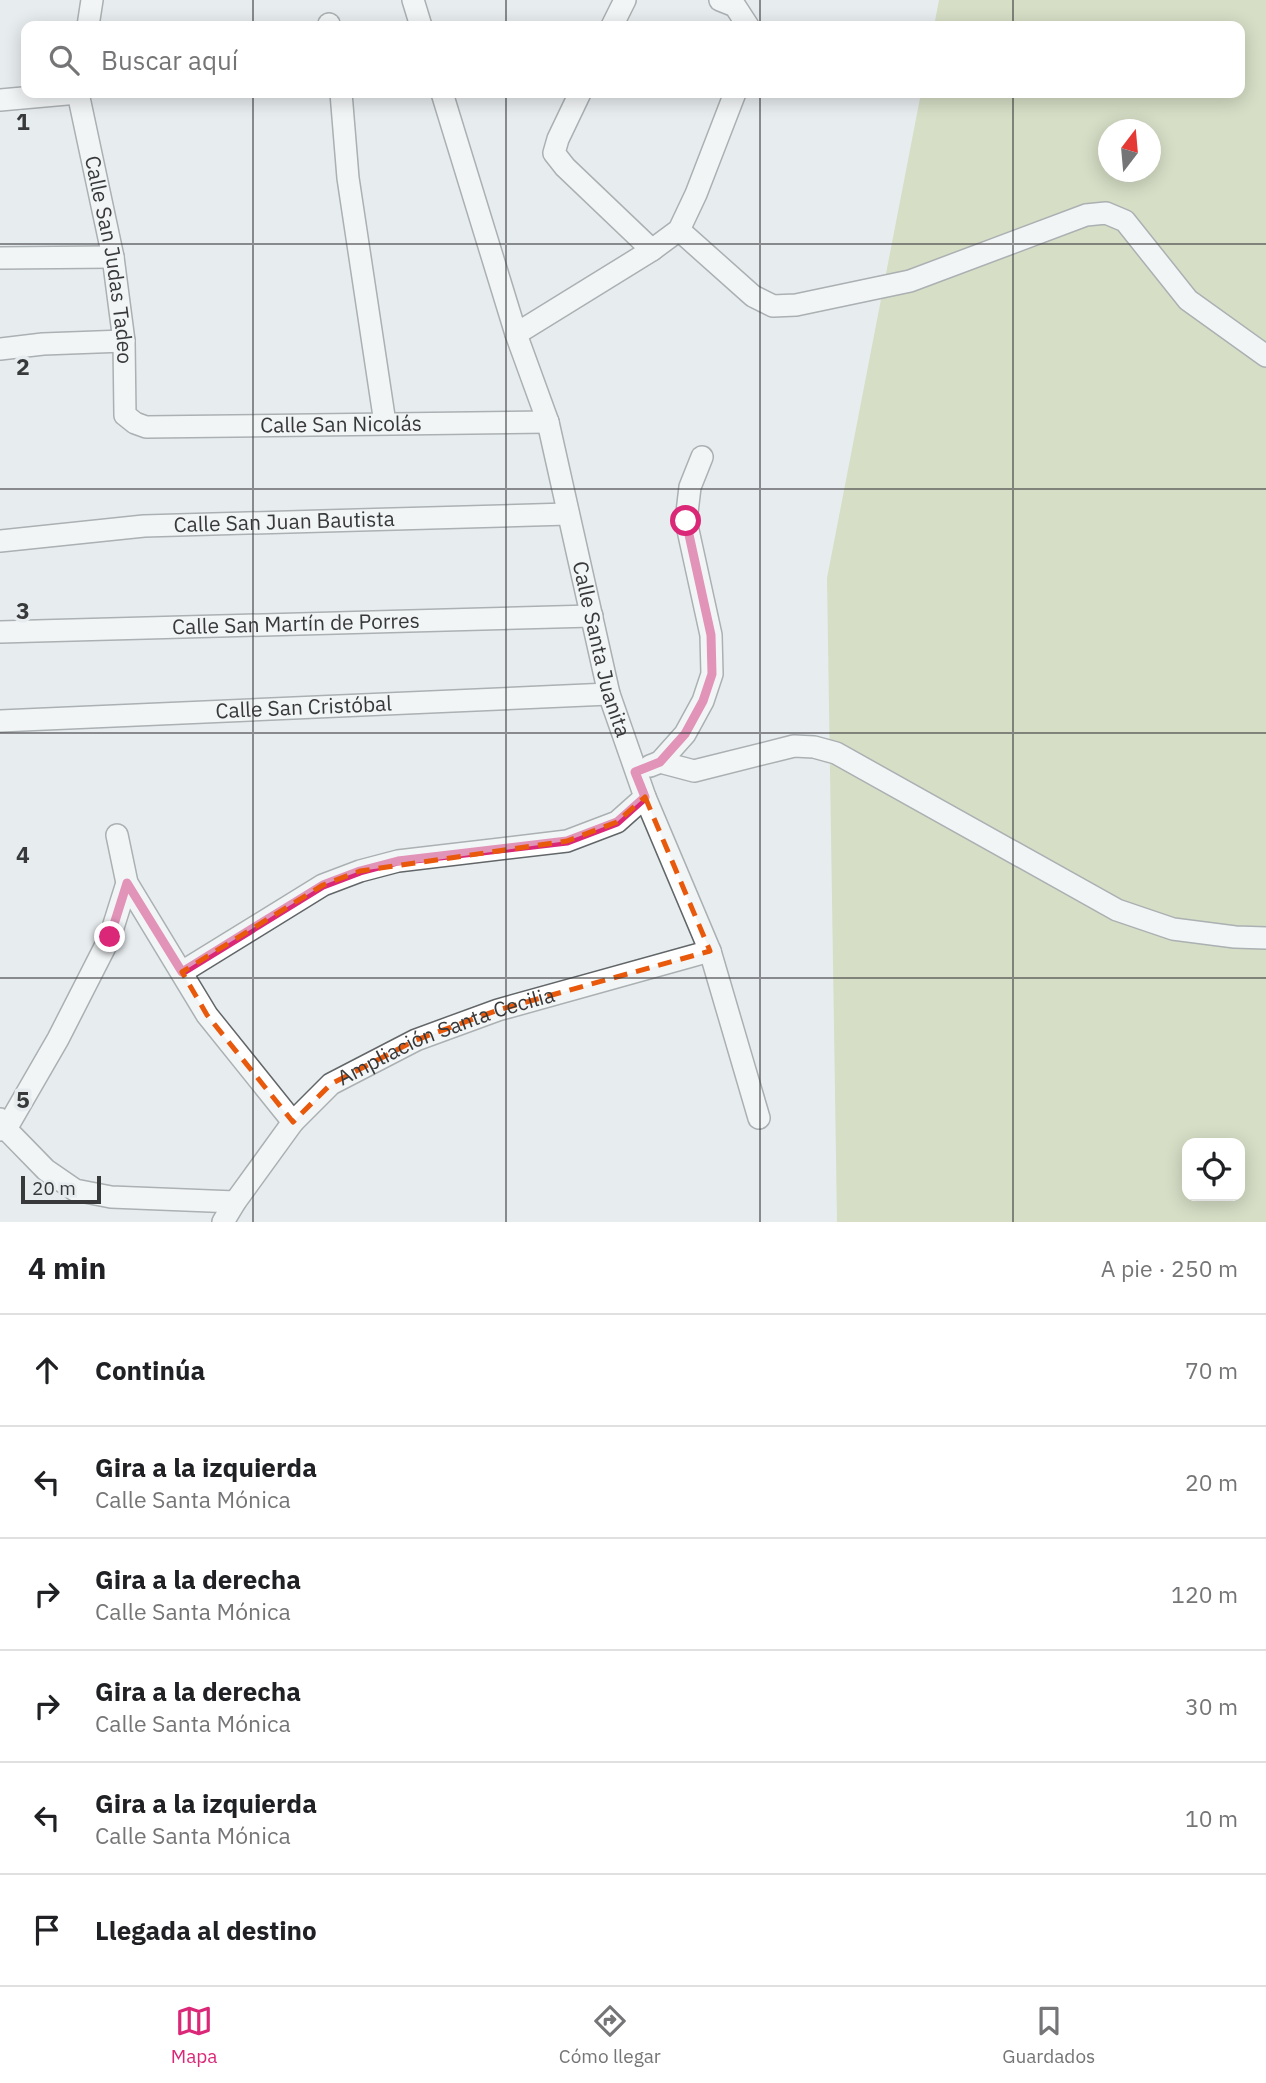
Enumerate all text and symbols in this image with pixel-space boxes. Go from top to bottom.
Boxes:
search box [21,21,1245,98]
icon: search [45,41,83,79]
text: Buscar aquí [101,43,238,77]
text: 1 [16,106,30,136]
north arrow [1098,119,1161,182]
street label: Calle San Judas Tadeo [79,153,139,364]
text: 2 [16,351,30,381]
street label: Calle San Nicolás [260,409,422,439]
street label: Calle San Juan Bautista [173,504,395,538]
route start [670,505,701,536]
street label: Calle Santa Juanita [567,558,638,741]
text: 3 [16,595,30,625]
street label: Calle San Martín de Porres [172,606,420,640]
street label: Calle San Cristóbal [215,689,393,724]
text: 4 [16,839,30,869]
route end [94,921,125,952]
street label: Ampliación Santa Cecilia [332,980,558,1091]
text: 5 [16,1084,30,1114]
map controls [1182,1138,1245,1201]
button: locate [1182,1138,1245,1201]
scale bar [21,1173,102,1205]
text: 20 m [32,1176,76,1200]
text: 4 min [28,1248,106,1287]
text: A pie · 250 m [1101,1253,1238,1283]
icon: ahead [28,1351,66,1389]
text: Continúa [95,1353,205,1387]
text: 70 m [1185,1355,1238,1385]
text: Gira a la izquierda [95,1450,317,1484]
icon: left [28,1463,66,1501]
text: 20 m [1185,1467,1238,1497]
text: Calle Santa Mónica [95,1484,291,1514]
text: Gira a la derecha [95,1562,301,1596]
icon: right [28,1575,66,1613]
text: 120 m [1171,1579,1238,1609]
text: Calle Santa Mónica [95,1596,291,1626]
text: Gira a la derecha [95,1674,301,1708]
icon: right [28,1687,66,1725]
text: 30 m [1185,1691,1238,1721]
text: Calle Santa Mónica [95,1708,291,1738]
text: Gira a la izquierda [95,1786,317,1820]
icon: left [28,1799,66,1837]
text: 10 m [1185,1803,1238,1833]
text: Calle Santa Mónica [95,1820,291,1850]
icon: arrive [28,1911,66,1949]
text: Llegada al destino [95,1913,317,1947]
tab: Mapa [171,2002,217,2068]
tab: Cómo llegar [559,2002,661,2068]
tab: Guardados [1002,2002,1095,2068]

